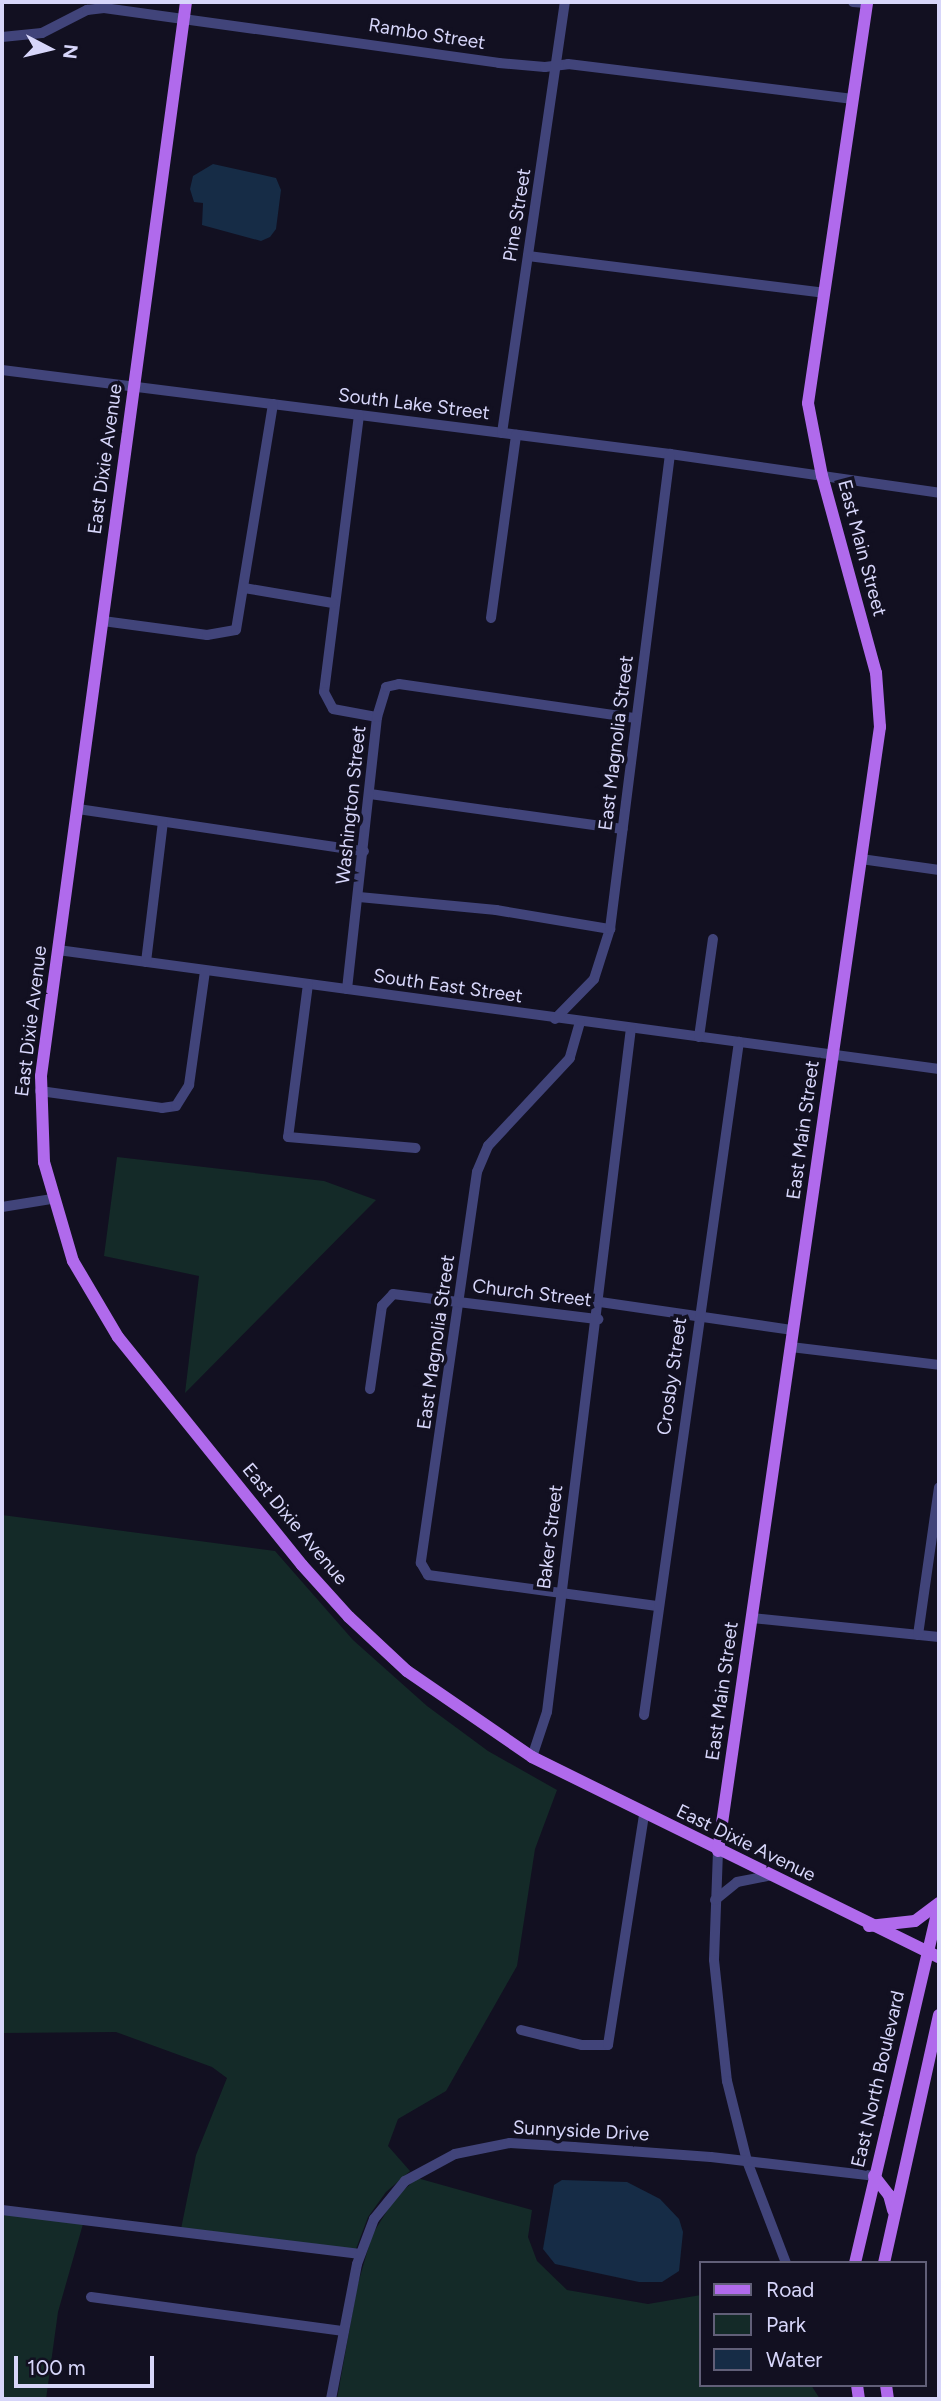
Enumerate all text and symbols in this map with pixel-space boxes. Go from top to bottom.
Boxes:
north arrow [14,14,84,84]
street label: Rambo Street [367,14,487,54]
text: N [58,43,83,60]
street label: Pine Street [498,167,536,263]
street label: East Dixie Avenue [83,382,127,536]
street label: South Lake Street [337,383,491,425]
street label: East Main Street [833,477,891,619]
street label: East Magnolia Street [594,654,638,832]
street label: Washington Street [331,725,371,885]
street label: East Dixie Avenue [10,944,52,1098]
street label: South East Street [372,964,524,1008]
street label: East Main Street [782,1059,824,1201]
street label: East Magnolia Street [412,1253,460,1431]
street label: Church Street [471,1274,593,1312]
street label: Crosby Street [652,1316,692,1436]
street label: East Dixie Avenue [237,1458,353,1590]
street label: Baker Street [532,1484,568,1590]
street label: East Main Street [701,1620,743,1762]
street label: East Dixie Avenue [673,1799,819,1887]
street label: East North Boulevard [847,1988,909,2170]
street label: Sunnyside Drive [512,2116,650,2146]
legend [699,2261,927,2387]
text: Road [766,2277,814,2302]
text: Park [766,2312,806,2337]
scale bar [18,2342,158,2386]
text: Water [766,2347,822,2372]
text: 100 m [27,2355,86,2380]

